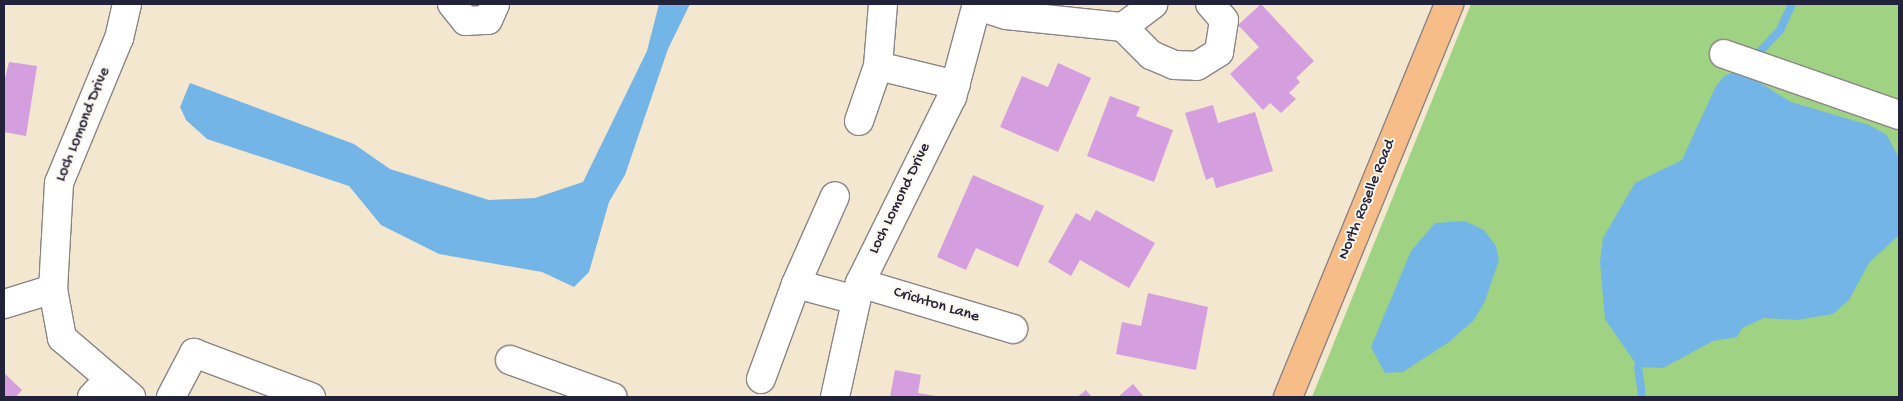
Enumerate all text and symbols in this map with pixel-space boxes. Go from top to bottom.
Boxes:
street label: Loch Lomond Drive [52,65,116,185]
street label: North Roselle Road [1335,137,1401,263]
street label: Loch Lomond Drive [866,140,936,258]
street label: Crichton Lane [891,284,981,328]

